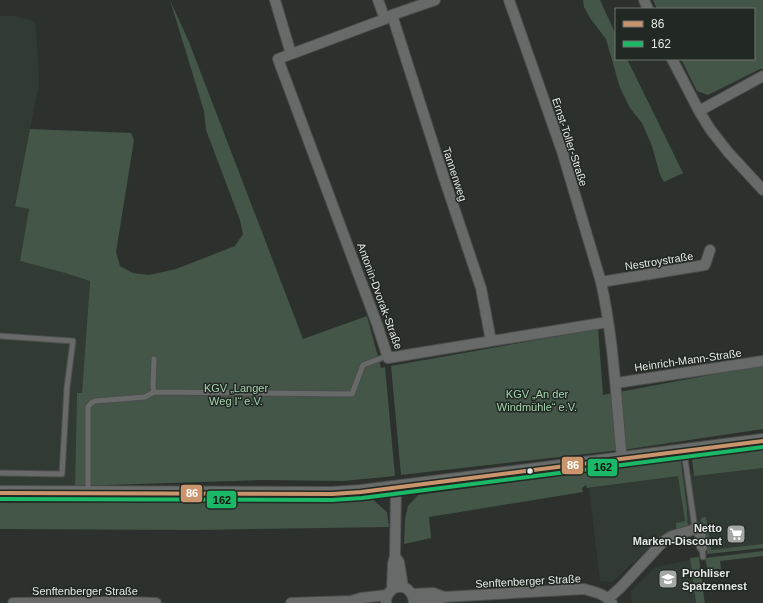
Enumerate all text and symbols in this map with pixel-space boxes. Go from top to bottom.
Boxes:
legend [615,8,755,60]
text: 86 [651,17,665,31]
text: 162 [651,37,671,51]
street label: Ernst-Toller-Straße [550,96,590,188]
street label: Tannenweg [441,145,469,203]
street label: Antonin-Dvorak-Straße [355,241,405,351]
street label: Nestroystraße [624,250,694,272]
street label: Heinrich-Mann-Straße [634,347,742,373]
park label: KGV „Langer Weg I“ e.V. [204,382,268,407]
park label: KGV „An der Windmühle“ e.V. [497,388,577,413]
line badge: 86 [561,456,584,475]
line badge: 162 [587,458,618,477]
text: 86 [567,459,579,471]
text: 162 [594,461,612,473]
unlabelled marker [525,466,535,476]
line badge: 86 [180,484,203,503]
text: 86 [186,487,198,499]
line badge: 162 [206,490,237,509]
text: 162 [213,494,231,506]
place label: Netto Marken-Discount [633,522,722,547]
supermarket icon: Netto Marken-Discount [725,523,747,545]
place label: Prohliser Spatzennest [682,567,747,592]
school or university icon: Prohliser Spatzennest [657,568,679,590]
street label: Senftenberger Straße [475,572,581,590]
street label: Senftenberger Straße [32,585,138,597]

